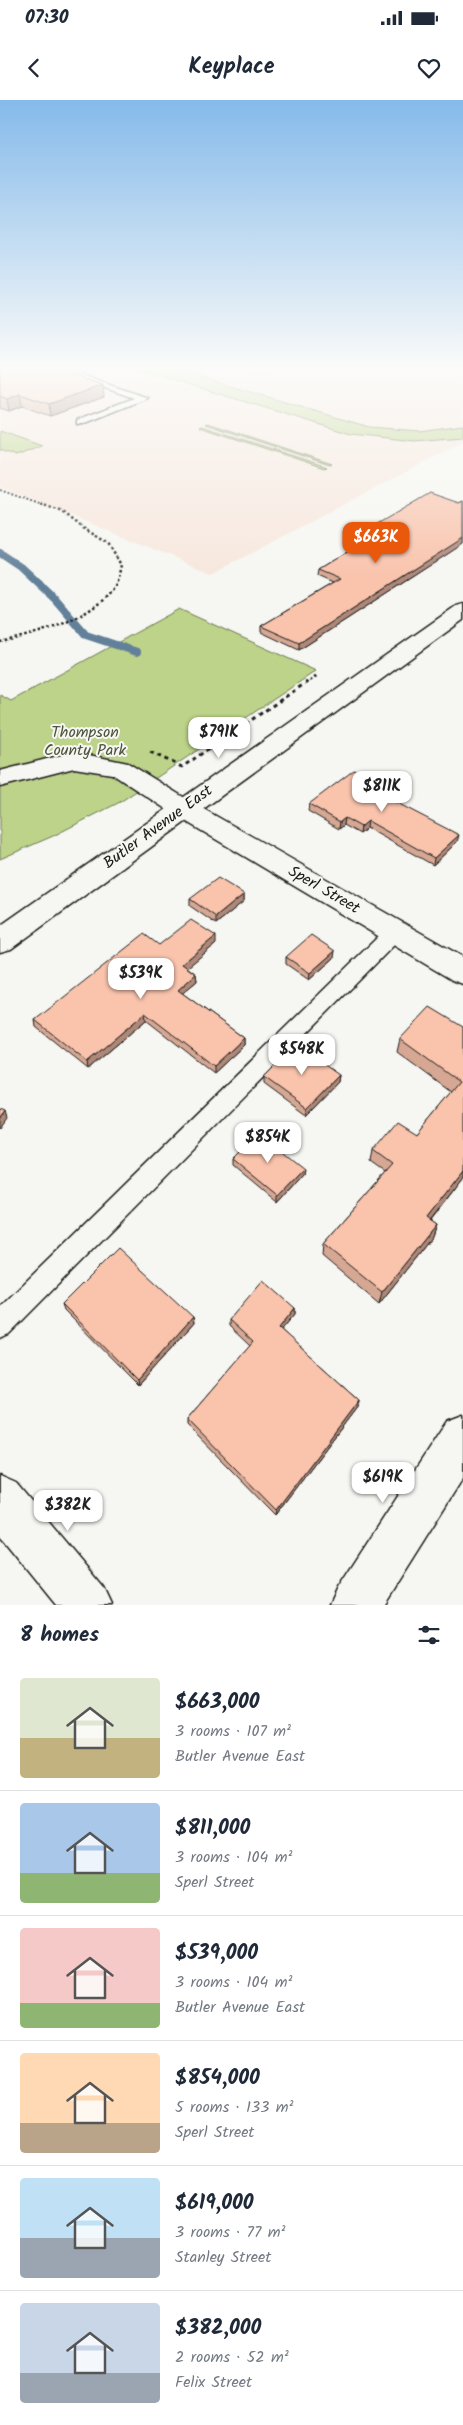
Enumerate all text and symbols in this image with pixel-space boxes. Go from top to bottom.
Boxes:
text: 07:30 [25,3,69,33]
text: Keyplace [189,50,274,85]
icon: back [20,54,48,82]
icon: heart [415,54,443,82]
pin: $663K [341,522,411,564]
text: $663K [353,525,399,550]
pin: $791K [184,716,254,759]
park label: Thompson County Park [44,720,127,763]
text: $791K [199,720,239,745]
pin: $811K [347,770,417,813]
text: $811K [363,774,401,799]
street label: Butler Avenue East [98,778,219,875]
street label: Sperl Street [283,859,365,921]
pin: $539K [106,958,176,1000]
text: $539K [119,961,163,986]
pin: $548K [267,1034,337,1076]
text: $548K [279,1037,325,1062]
pin: $854K [233,1122,303,1164]
text: $854K [245,1125,291,1150]
pin: $619K [348,1462,418,1504]
text: $619K [363,1465,403,1490]
pin: $382K [33,1490,103,1532]
text: $382K [45,1493,91,1518]
text: 8 homes [20,1619,99,1652]
icon: filters [415,1621,443,1649]
text: $663,000 [175,1686,260,1719]
icon: home [60,1698,120,1758]
text: 3 rooms · 107 m² [175,1719,291,1744]
text: Butler Avenue East [175,1744,305,1769]
text: $811,000 [175,1812,250,1845]
icon: home [60,1823,120,1883]
text: 3 rooms · 104 m² [175,1845,292,1870]
text: Sperl Street [175,1870,255,1895]
text: $539,000 [175,1937,258,1970]
icon: home [60,1948,120,2008]
text: 3 rooms · 104 m² [175,1970,292,1995]
text: Butler Avenue East [175,1995,305,2020]
text: $854,000 [175,2062,260,2095]
icon: home [60,2073,120,2133]
text: 5 rooms · 133 m² [175,2095,293,2120]
text: Sperl Street [175,2120,255,2145]
text: $619,000 [175,2187,254,2220]
icon: home [60,2198,120,2258]
text: 3 rooms · 77 m² [175,2220,285,2245]
text: Stanley Street [175,2245,271,2270]
text: $382,000 [175,2312,261,2345]
icon: home [60,2323,120,2383]
text: 2 rooms · 52 m² [175,2345,289,2370]
text: Felix Street [175,2370,252,2395]

